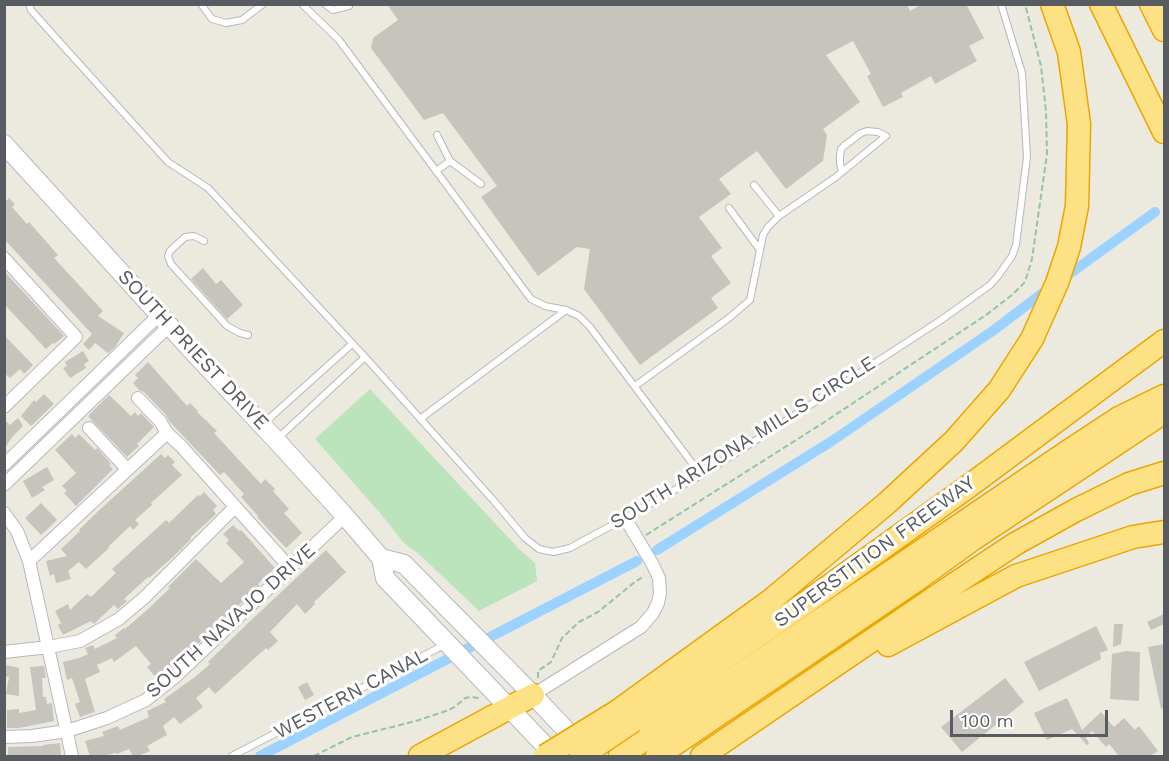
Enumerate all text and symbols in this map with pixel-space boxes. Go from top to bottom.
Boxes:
street label: SOUTH PRIEST DRIVE [113,265,273,435]
street label: SOUTH ARIZONA MILLS CIRCLE [606,351,880,535]
street label: SUPERSTITION FREEWAY [770,471,980,633]
street label: SOUTH NAVAJO DRIVE [141,539,321,703]
street label: WESTERN CANAL [270,643,432,745]
scale bar [953,698,1110,736]
text: 100 m [961,710,1014,731]

